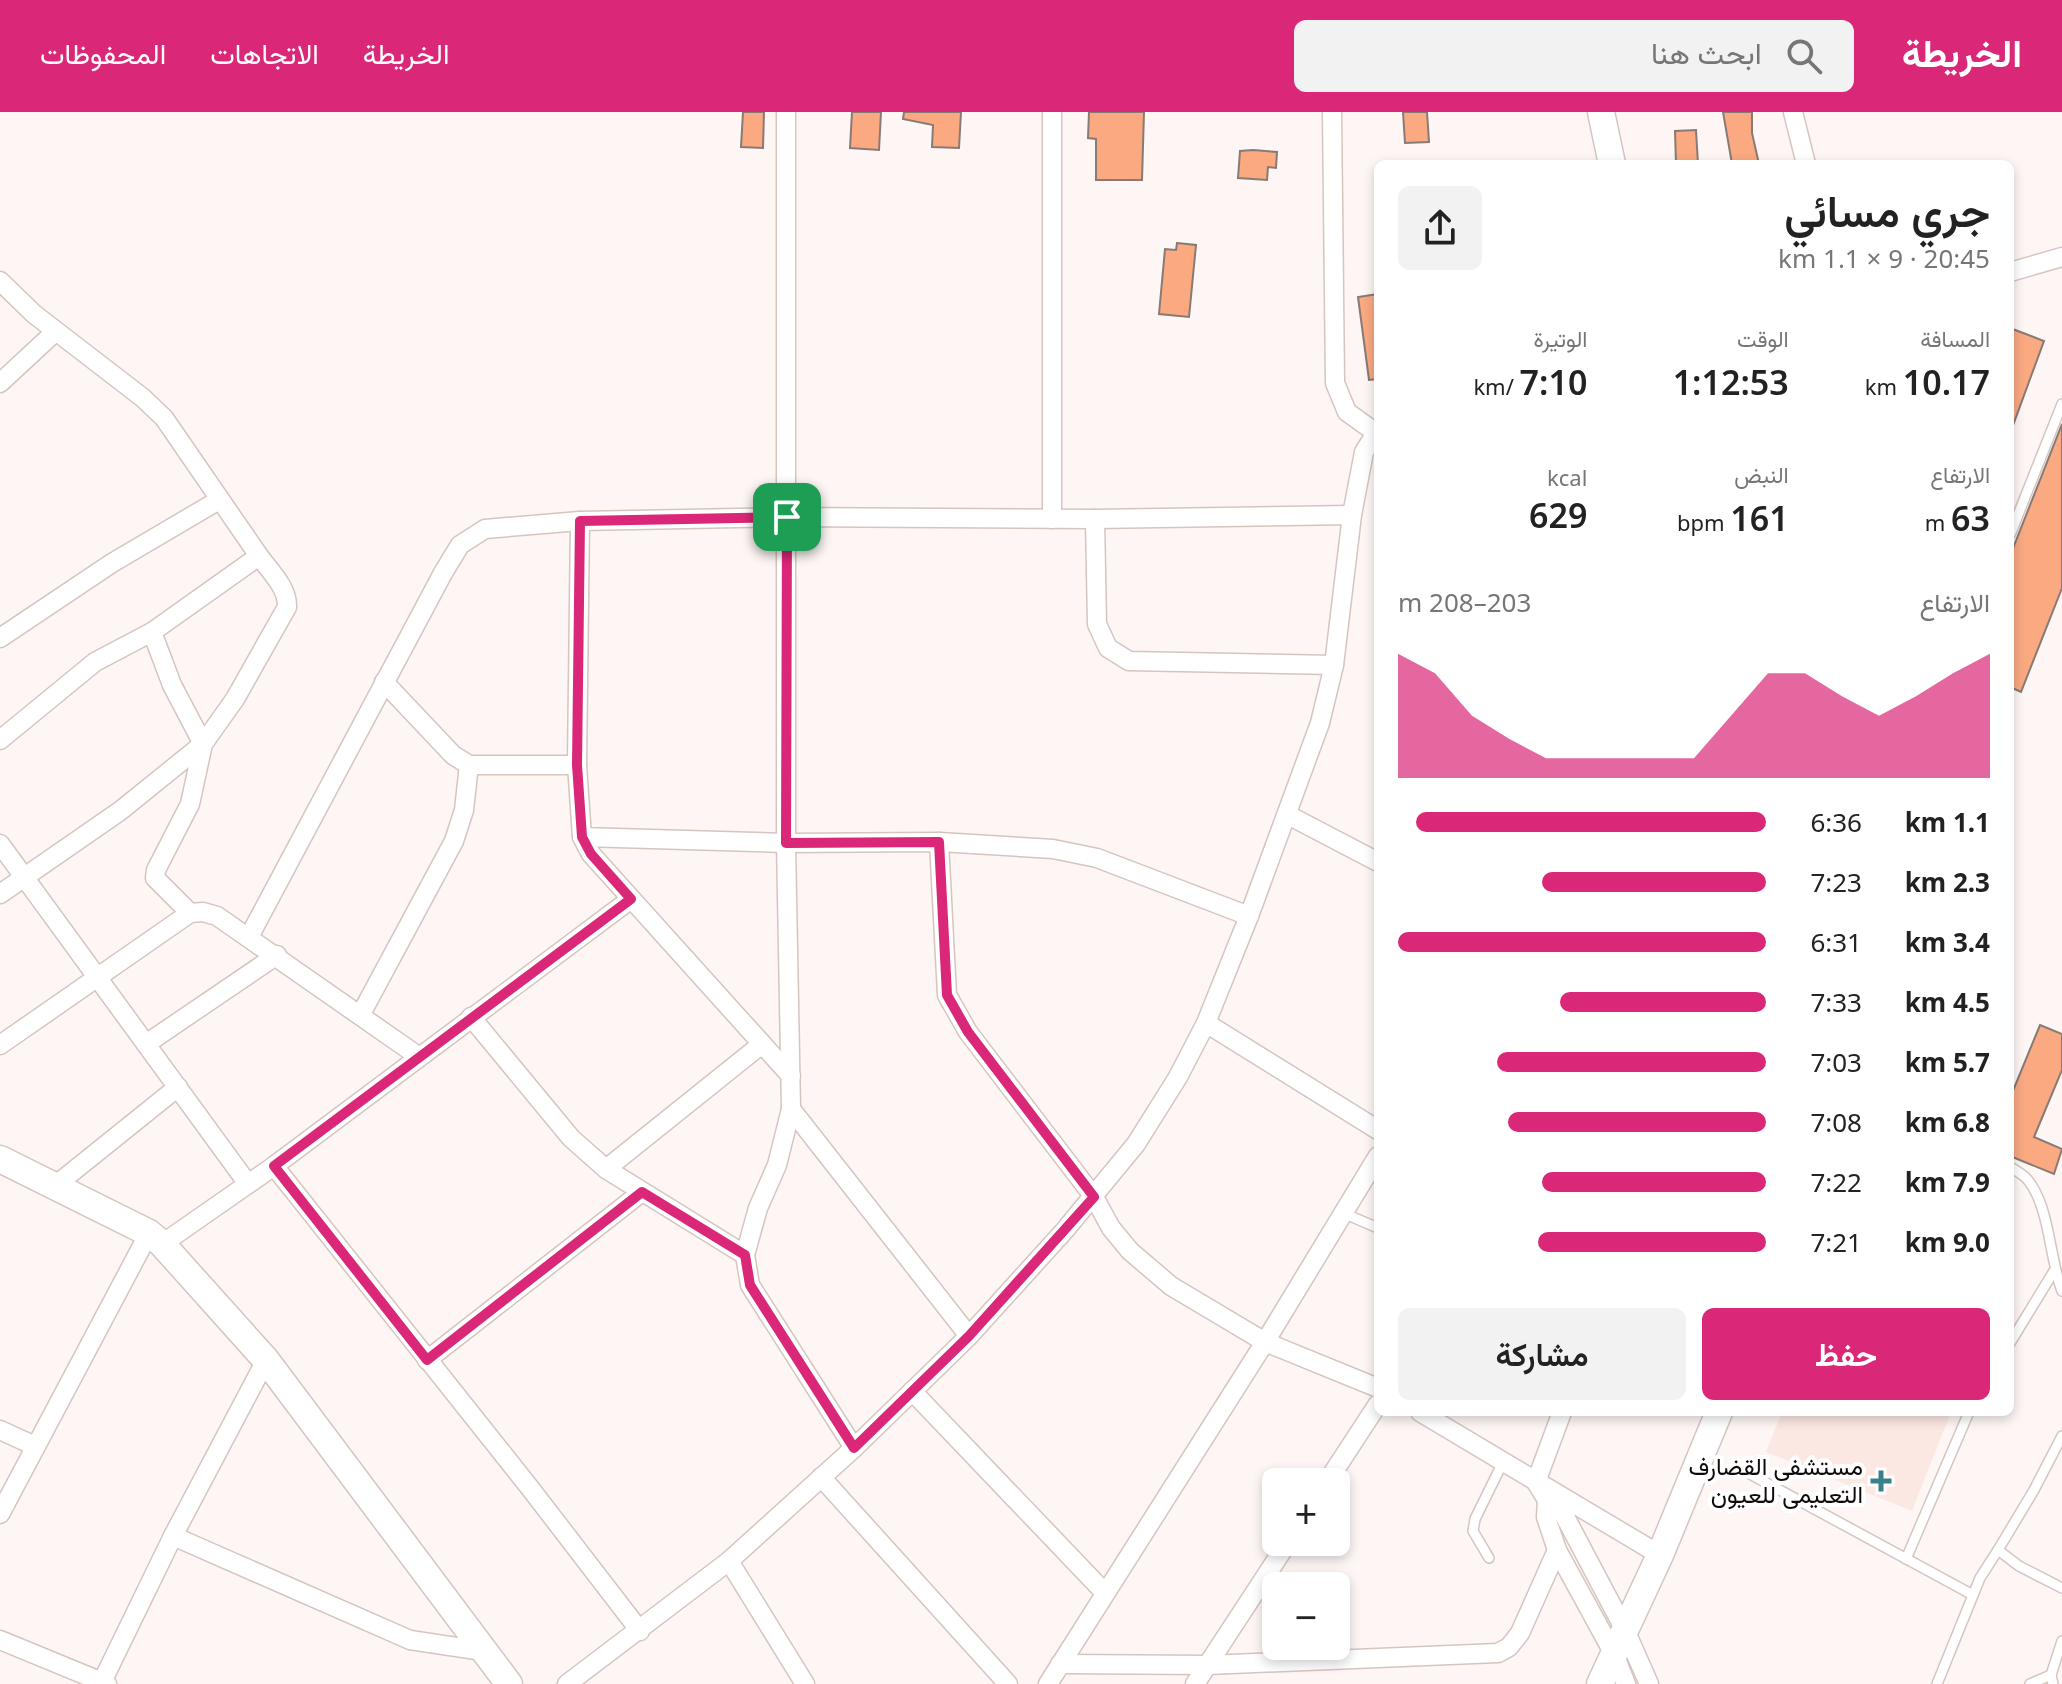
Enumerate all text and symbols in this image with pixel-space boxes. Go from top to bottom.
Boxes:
search box [1294,20,1854,92]
text: الخريطة [1902,26,2022,78]
text: ابحث هنا [1651,32,1762,73]
text: المحفوظات [40,34,166,72]
text: الاتجاهات [210,34,319,72]
text: الخريطة [363,34,449,72]
icon: search [1782,34,1826,78]
text: جري مسائي [1784,180,1990,240]
button: share [1398,186,1482,270]
text: 20:45 · 9 × 1.1 km [1778,240,1990,276]
text: الوتيرة [1534,323,1587,353]
text: الوقت [1737,323,1789,353]
text: المسافة [1920,323,1990,353]
text: 7:10 [1520,359,1587,405]
text: 1:12:53 [1673,359,1789,405]
text: 10.17 [1903,359,1990,405]
text: /km [1473,371,1520,401]
text: km [1865,371,1903,401]
text: النبض [1734,459,1789,489]
text: الارتفاع [1930,459,1990,489]
text: kcal [1547,462,1587,492]
pin [753,483,821,551]
text: 629 [1529,492,1587,538]
icon: arrive [765,495,809,539]
text: 161 [1730,495,1789,541]
text: 63 [1951,495,1990,541]
text: bpm [1677,507,1730,537]
text: m [1925,507,1951,537]
text: 203–208 m [1398,584,1531,620]
text: الارتفاع [1919,584,1990,620]
text: 6:36 [1810,804,1862,840]
text: 1.1 km [1905,804,1990,840]
text: 7:23 [1810,864,1862,900]
text: 2.3 km [1905,864,1990,900]
text: 6:31 [1810,924,1862,960]
text: 3.4 km [1905,924,1990,960]
text: 7:33 [1810,984,1862,1020]
text: 4.5 km [1905,984,1990,1020]
text: 7:03 [1810,1044,1862,1080]
text: 5.7 km [1905,1044,1990,1080]
text: 7:08 [1810,1104,1862,1140]
text: 6.8 km [1905,1104,1990,1140]
text: 7:22 [1810,1164,1862,1200]
text: 7.9 km [1905,1164,1990,1200]
text: 7:21 [1810,1224,1862,1260]
text: 9.0 km [1905,1224,1990,1260]
button: مشاركة [1398,1308,1686,1400]
button: حفظ [1702,1308,1990,1400]
place label: مستشفى القضارف التعليمى للعيون [1689,1449,1863,1510]
map controls [1262,1468,1350,1660]
button: + [1262,1468,1350,1556]
marker: مستشفى القضارف التعليمى للعيون [1870,1470,1892,1492]
button: − [1262,1572,1350,1660]

